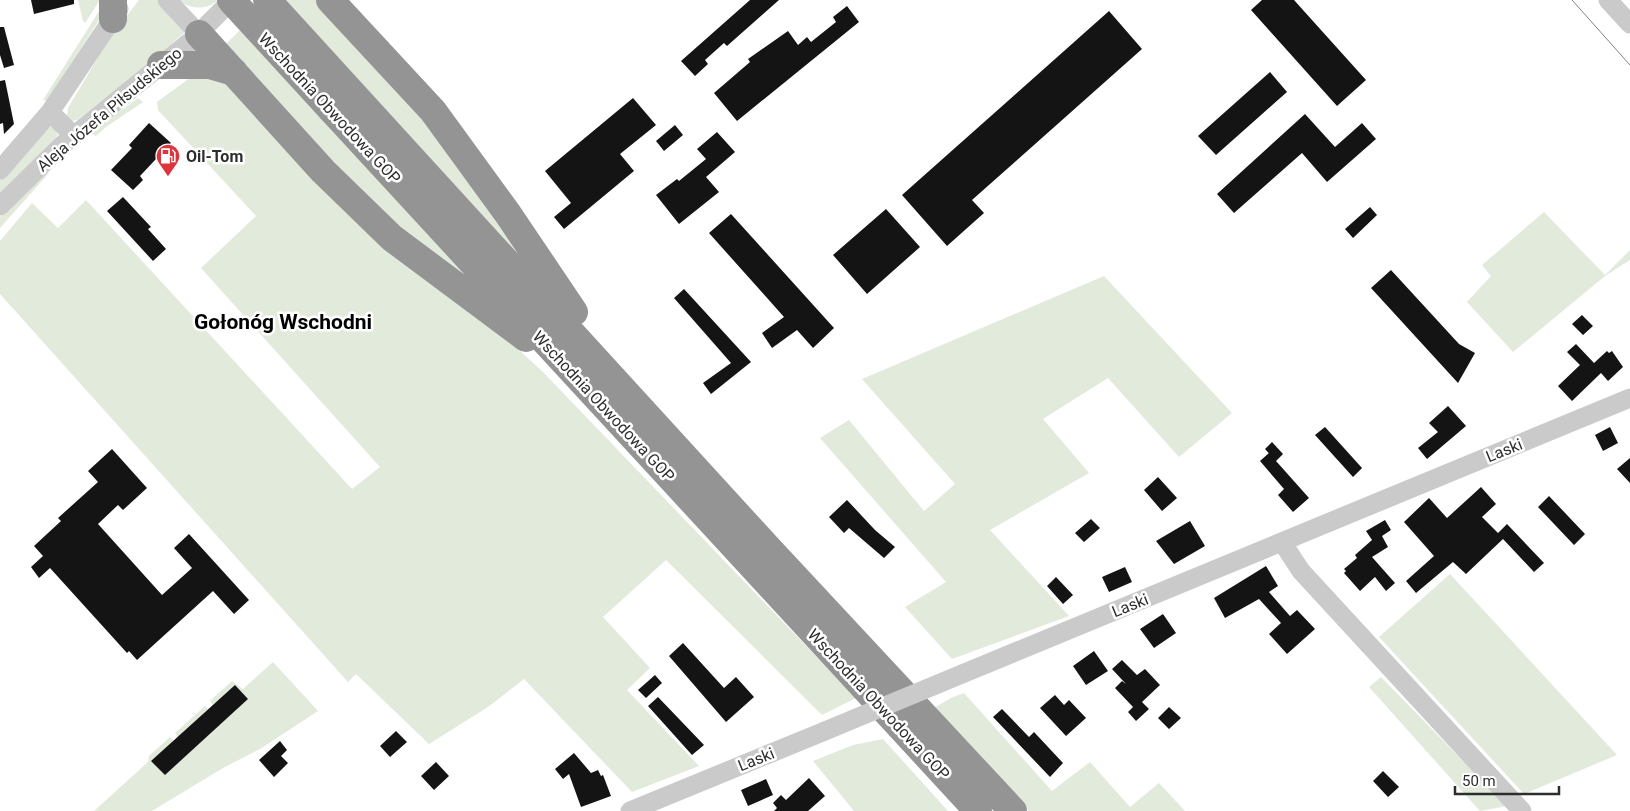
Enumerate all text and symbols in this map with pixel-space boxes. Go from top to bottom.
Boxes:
street label: Wschodnia Obwodowa GOP [255,29,404,188]
street label: Aleja Józefa Piłsudskiego [33,43,185,175]
fuel station icon: Oil-Tom [155,143,181,177]
place label: Oil-Tom [186,147,243,166]
district label: Gołonóg Wschodni [194,310,372,334]
street label: Wschodnia Obwodowa GOP [529,327,678,486]
street label: Laski [1483,435,1525,466]
street label: Laski [1109,590,1151,621]
street label: Wschodnia Obwodowa GOP [804,625,953,784]
street label: Laski [735,744,777,775]
scale bar [1455,764,1559,796]
text: 50 m [1462,772,1496,790]

